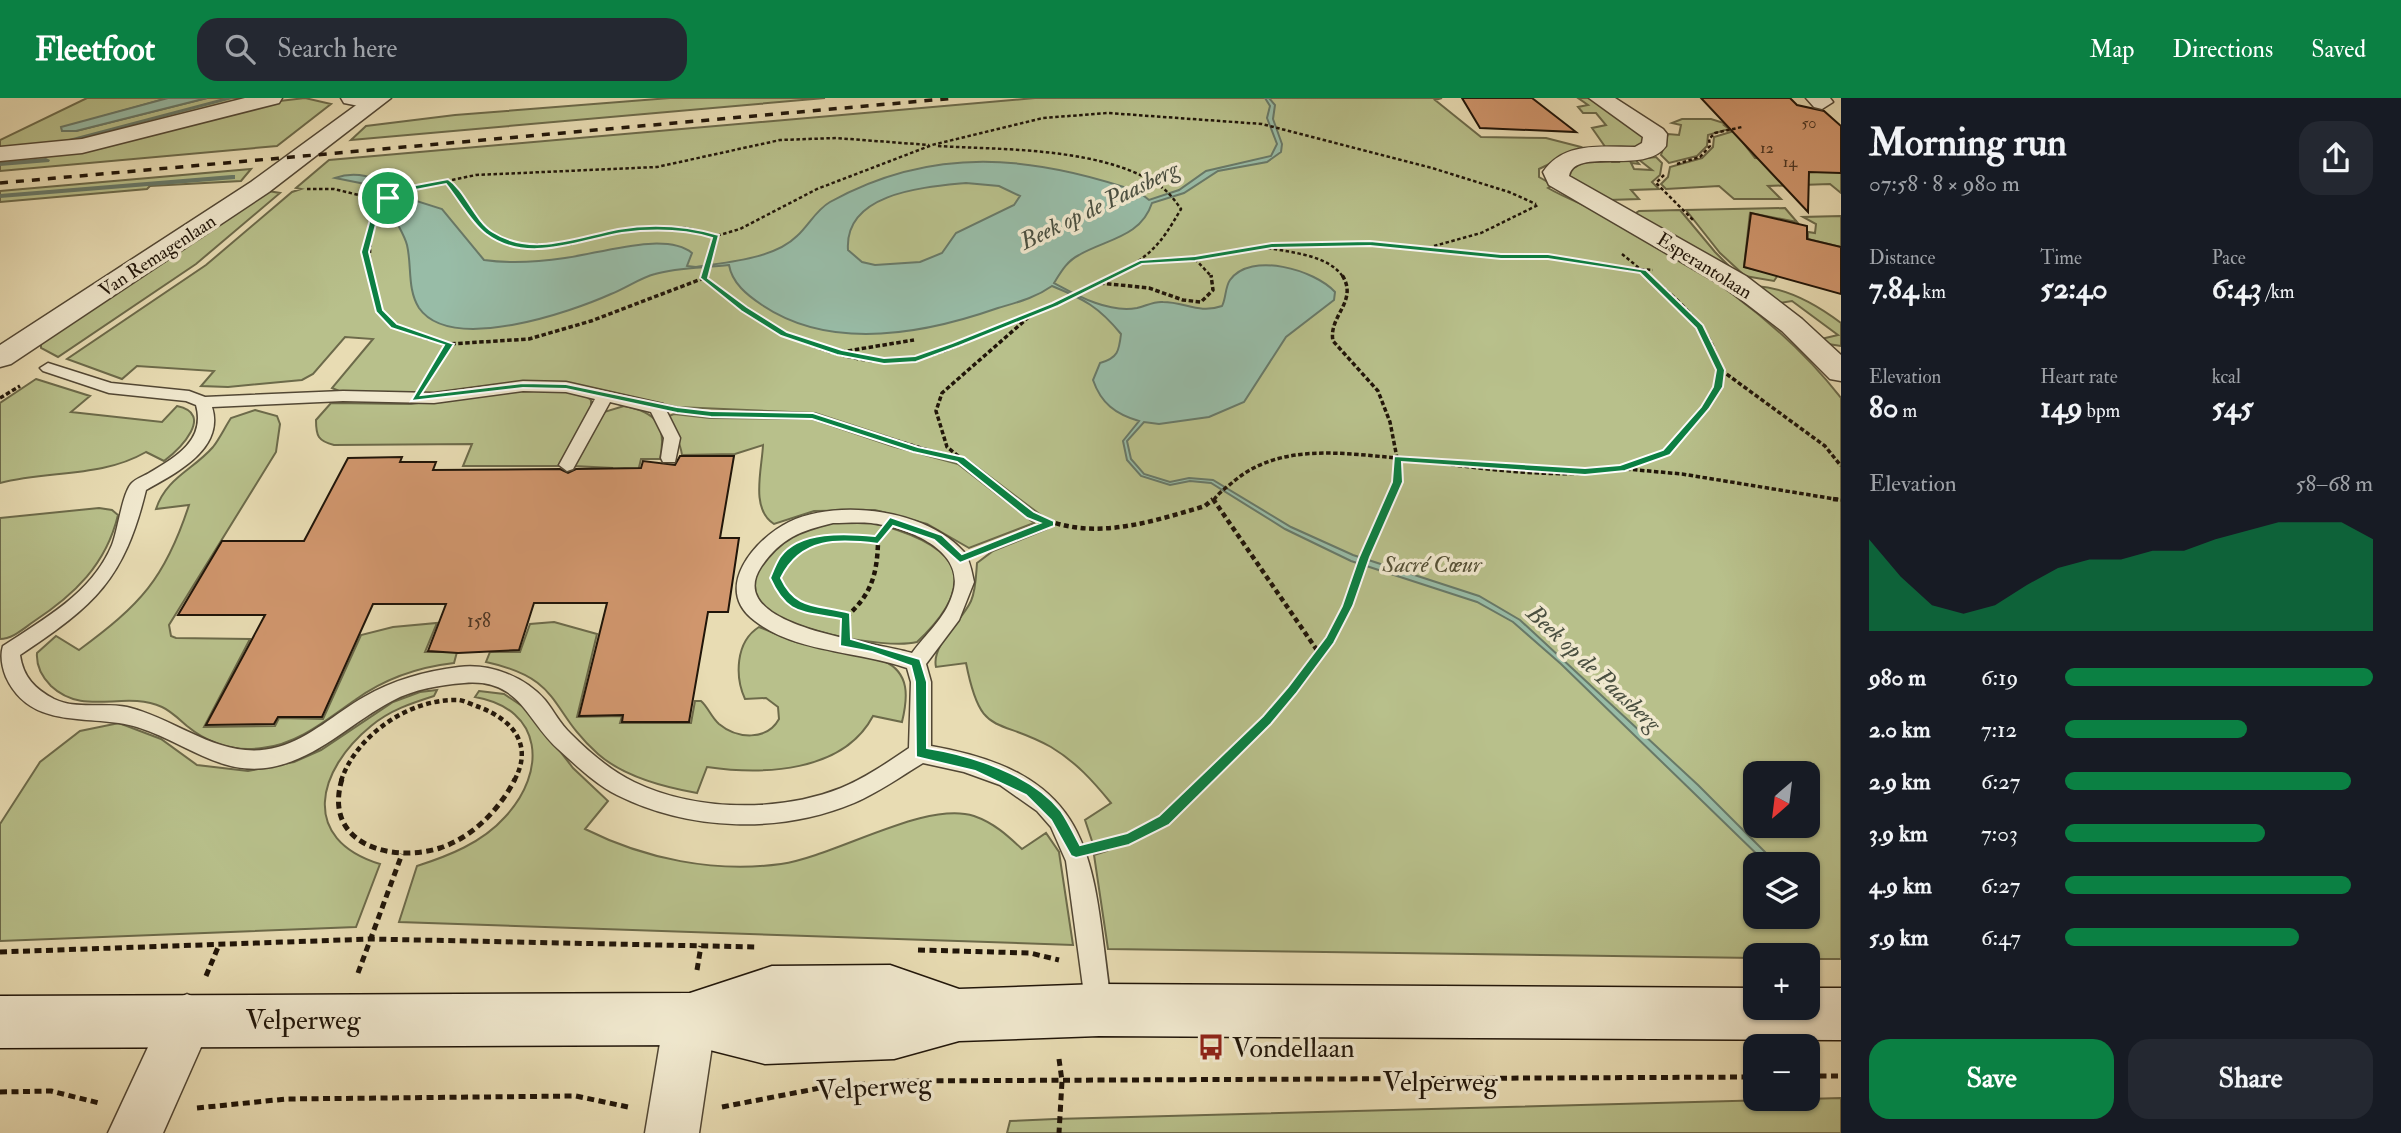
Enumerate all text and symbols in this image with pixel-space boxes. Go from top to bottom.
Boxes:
search box [197,18,687,81]
text: Fleetfoot [35,29,155,70]
icon: search [221,30,259,68]
text: Search here [277,33,397,65]
text: Map [2089,34,2134,65]
text: Directions [2172,34,2273,65]
text: Saved [2311,34,2366,65]
house number: 50 [1801,113,1817,133]
text: Morning run [1869,119,2067,167]
button: share [2299,121,2373,195]
house number: 12 [1760,138,1774,158]
house number: 14 [1783,152,1799,172]
water label: Beek op de Paasberg [1014,153,1185,258]
pin [358,168,418,228]
text: 07:58 · 8 × 980 m [1869,169,2020,198]
icon: arrive [369,179,407,217]
street label: Van Remagenlaan [94,209,221,303]
street label: Esperantolaan [1652,227,1757,306]
text: Distance [1869,246,1935,270]
text: Time [2040,246,2082,270]
text: Pace [2212,246,2246,270]
text: 7.84 [1869,270,1918,307]
text: 52:40 [2040,270,2108,307]
text: 6:43 [2212,270,2262,307]
text: km [1918,280,1946,304]
text: /km [2262,280,2295,304]
text: Elevation [1869,365,1941,389]
text: Heart rate [2040,365,2118,389]
text: kcal [2212,365,2241,389]
text: 80 [1869,389,1898,426]
text: 149 [2040,389,2083,426]
text: 545 [2212,389,2253,426]
text: m [1898,399,1917,423]
text: bpm [2083,399,2120,423]
text: Elevation [1869,469,1957,498]
text: 58–68 m [2295,469,2373,498]
park label: Sacré Cœur [1381,550,1483,579]
water label: Beek op de Paasberg [1519,597,1668,739]
house number: 158 [467,609,491,633]
text: 980 m [1869,663,1926,692]
text: 6:19 [1981,663,2018,692]
text: 2.0 km [1869,715,1931,744]
text: 7:12 [1981,715,2017,744]
north arrow [1743,761,1820,838]
map controls [1743,761,1820,1111]
text: 2.9 km [1869,767,1931,796]
text: 6:27 [1981,767,2020,796]
text: 3.9 km [1869,819,1928,848]
text: 7:03 [1981,819,2018,848]
button: layers [1743,852,1820,929]
text: 4.9 km [1869,871,1932,900]
text: 6:27 [1981,871,2020,900]
text: 5.9 km [1869,923,1929,952]
text: 6:47 [1981,923,2021,952]
button: + [1743,943,1820,1020]
street label: Velperweg [245,1003,362,1038]
place label: Vondellaan [1232,1031,1355,1066]
bus stop icon: Vondellaan [1196,1032,1226,1062]
button: − [1743,1034,1820,1111]
button: Save [1869,1039,2114,1119]
button: Share [2128,1039,2373,1119]
street label: Velperweg [1382,1065,1499,1100]
street label: Velperweg [815,1066,934,1109]

